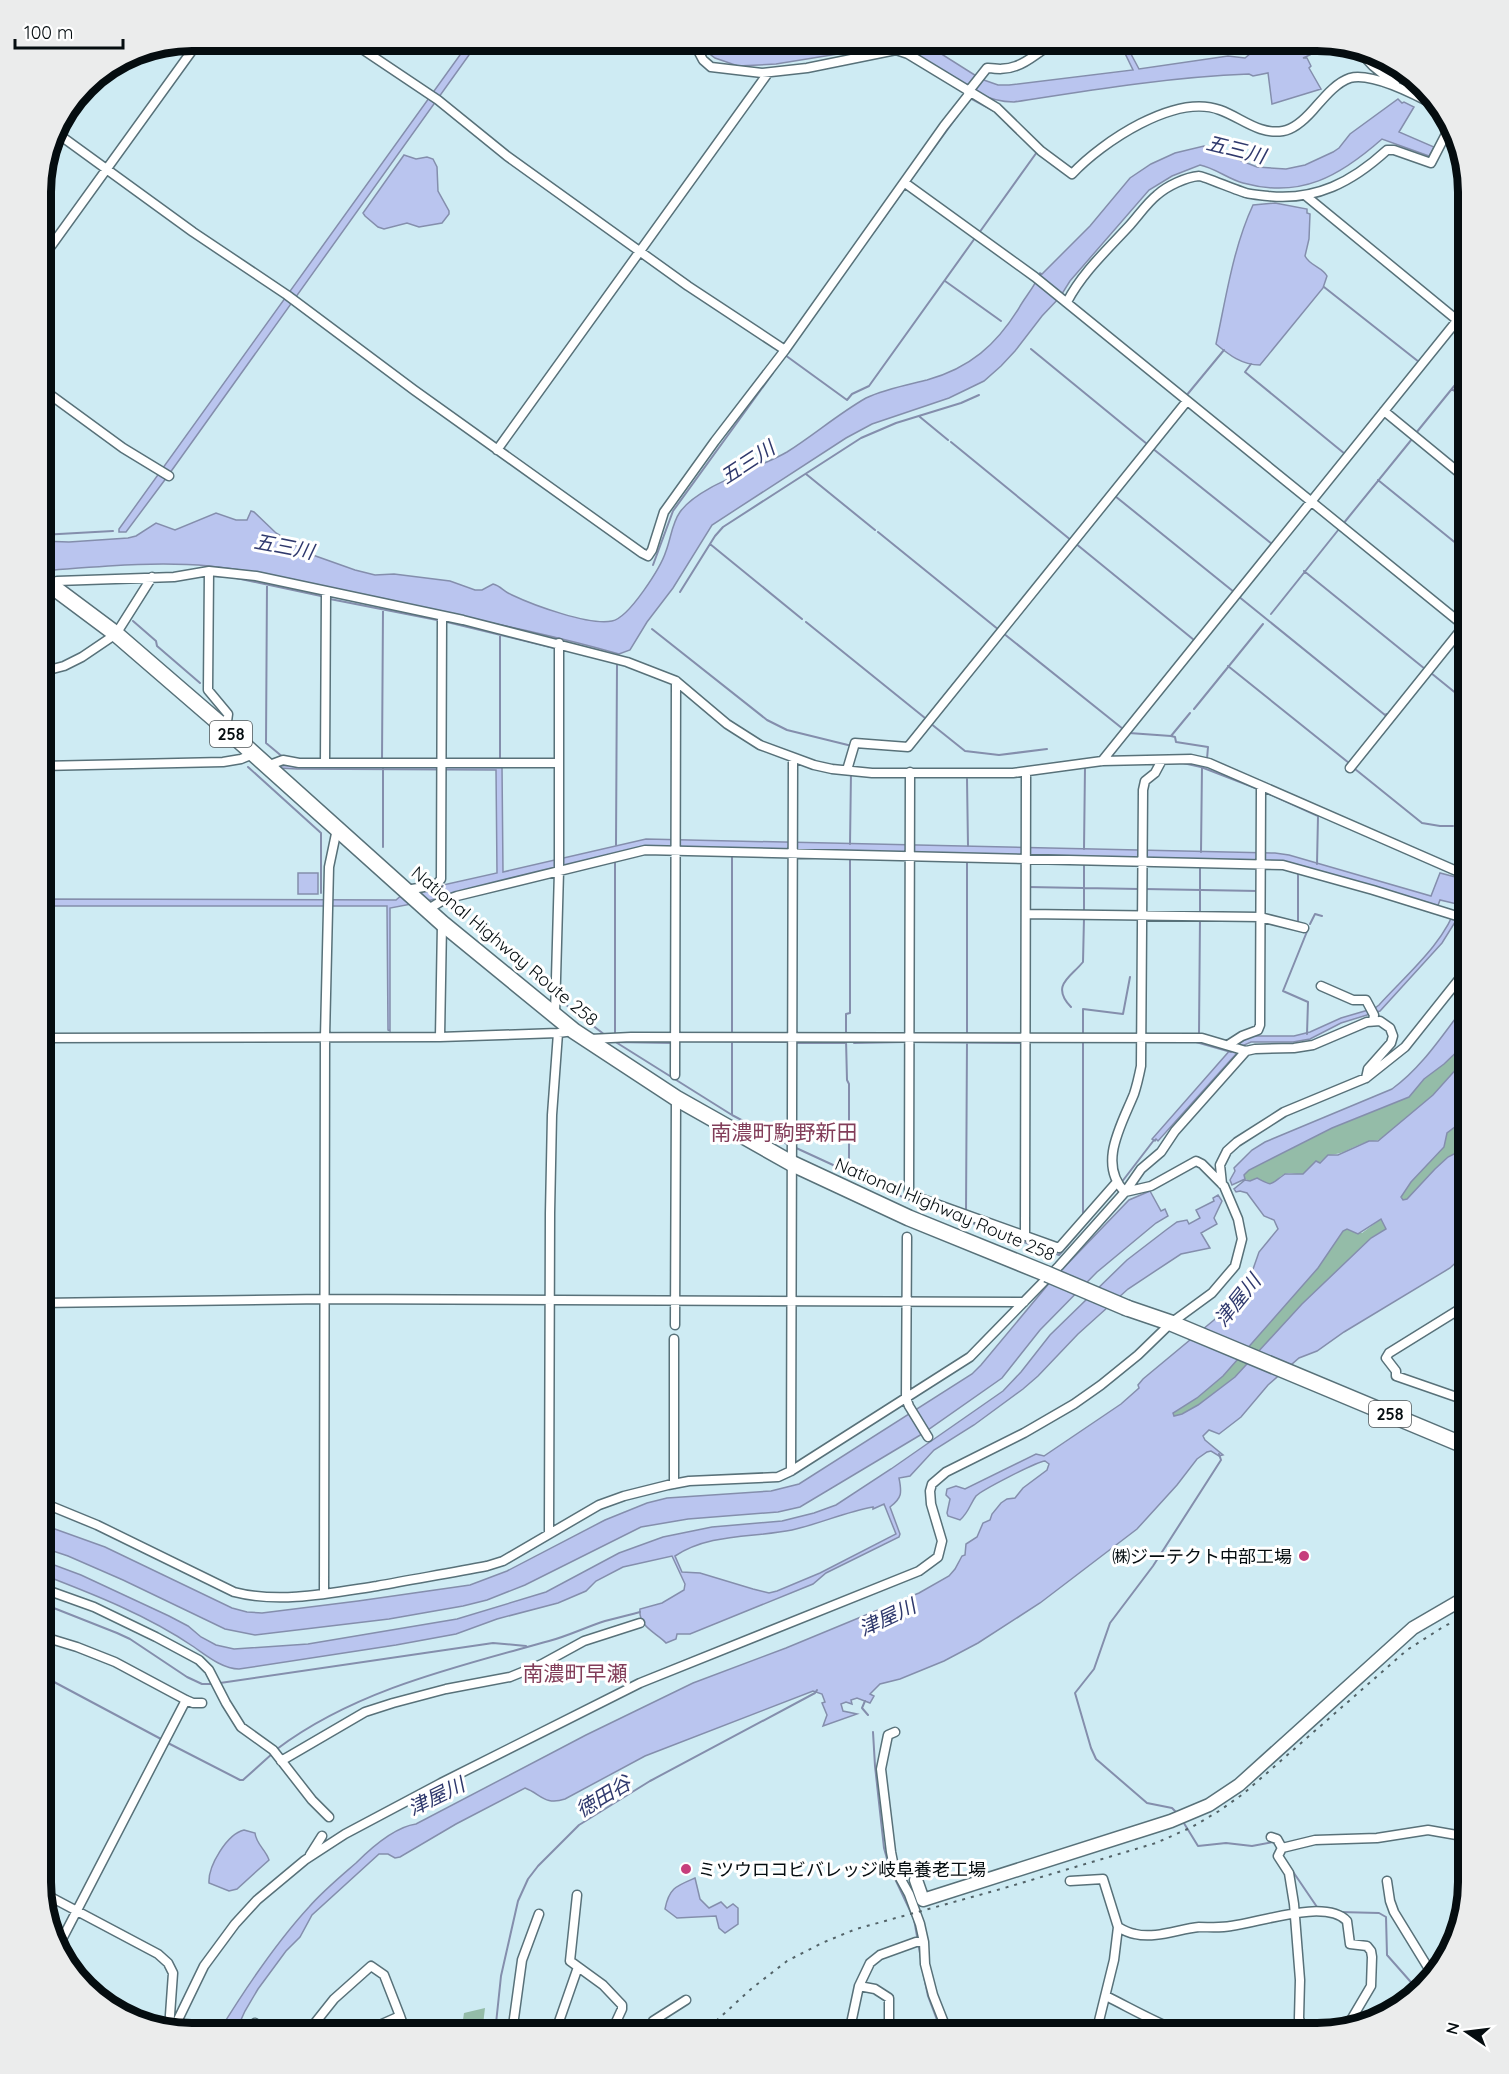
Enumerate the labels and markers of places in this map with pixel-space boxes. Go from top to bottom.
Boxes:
place label: ㈱ジーテクト中部工場 [1112,1545,1292,1568]
marker: ㈱ジーテクト中部工場 [1297,1549,1311,1563]
place label: ミツウロコビバレッジ岐阜養老工場 [698,1858,986,1881]
marker: ミツウロコビバレッジ岐阜養老工場 [679,1862,693,1876]

